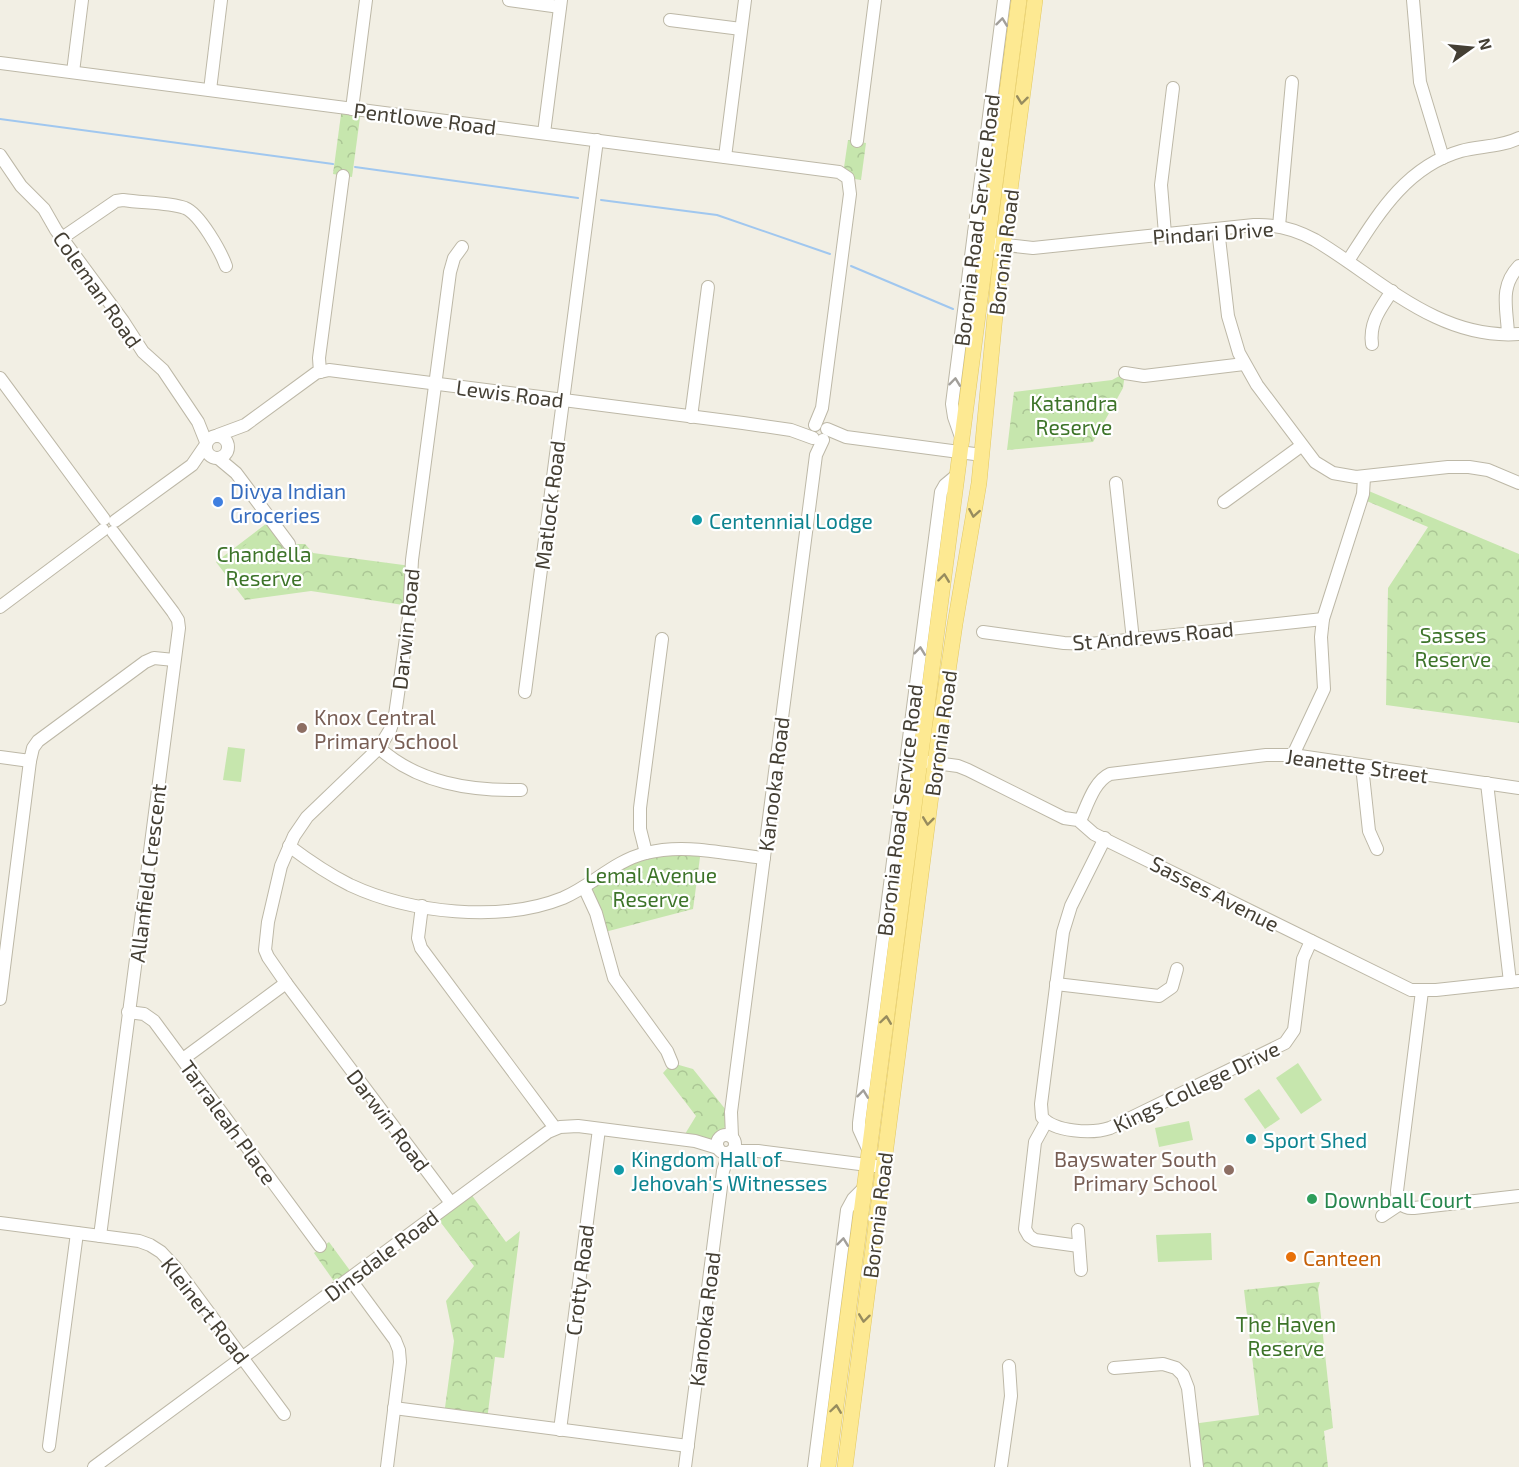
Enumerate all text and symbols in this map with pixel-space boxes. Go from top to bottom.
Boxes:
one-way arrow [995,17,1007,26]
north arrow [1441,18,1501,78]
text: N [1475,36,1497,52]
street label: Boronia Road Service Road [948,92,1004,348]
one-way arrow [1016,95,1028,104]
street label: Pentlowe Road [352,97,498,139]
street label: Boronia Road [983,187,1023,317]
street label: Pindari Drive [1152,215,1274,249]
street label: Coleman Road [49,226,147,352]
street label: Lewis Road [455,374,565,412]
one-way arrow [948,377,961,386]
park label: Katandra Reserve [1030,390,1118,439]
street label: Matlock Road [529,439,569,571]
place label: Divya Indian Groceries [230,478,346,527]
marker: Divya Indian Groceries [211,495,225,509]
place label: Centennial Lodge [709,508,873,533]
one-way arrow [969,508,981,517]
marker: Centennial Lodge [690,513,704,527]
park label: Chandella Reserve [216,541,312,590]
street label: Darwin Road [386,567,424,691]
one-way arrow [937,574,950,583]
street label: St Andrews Road [1071,616,1235,654]
park label: Sasses Reserve [1415,622,1491,671]
one-way arrow [914,647,926,656]
street label: Boronia Road [919,668,961,798]
street label: Boronia Road Service Road [871,682,927,938]
place label: Knox Central Primary School [314,704,459,753]
street label: Kanooka Road [752,715,794,853]
marker: Knox Central Primary School [295,721,309,735]
street label: Jeanette Street [1284,743,1430,787]
street label: Allanfield Crescent [124,782,170,964]
one-way arrow [923,817,935,826]
street label: Sasses Avenue [1146,850,1284,936]
park label: Lemal Avenue Reserve [585,862,717,911]
one-way arrow [880,1016,892,1025]
street label: Kings College Drive [1109,1035,1283,1137]
street label: Tarraleah Place [176,1055,282,1189]
street label: Darwin Road [342,1064,436,1176]
one-way arrow [856,1090,868,1099]
place label: Sport Shed [1263,1127,1367,1152]
marker: Sport Shed [1244,1132,1258,1146]
place label: Kingdom Hall of Jehovah's Witnesses [631,1146,827,1195]
place label: Bayswater South Primary School [1054,1146,1218,1195]
street label: Boronia Road [857,1150,897,1280]
marker: Kingdom Hall of Jehovah's Witnesses [612,1163,626,1177]
marker: Bayswater South Primary School [1222,1163,1236,1177]
place label: Downball Court [1324,1187,1472,1212]
marker: Downball Court [1305,1192,1319,1206]
street label: Dinsdale Road [319,1204,443,1306]
street label: Crotty Road [560,1223,598,1337]
one-way arrow [836,1238,849,1247]
place label: Canteen [1303,1245,1381,1270]
street label: Kanooka Road [683,1250,725,1388]
marker: Canteen [1284,1250,1298,1264]
street label: Kleinert Road [157,1252,255,1368]
park label: The Haven Reserve [1236,1311,1336,1360]
one-way arrow [858,1313,871,1322]
one-way arrow [829,1404,842,1414]

